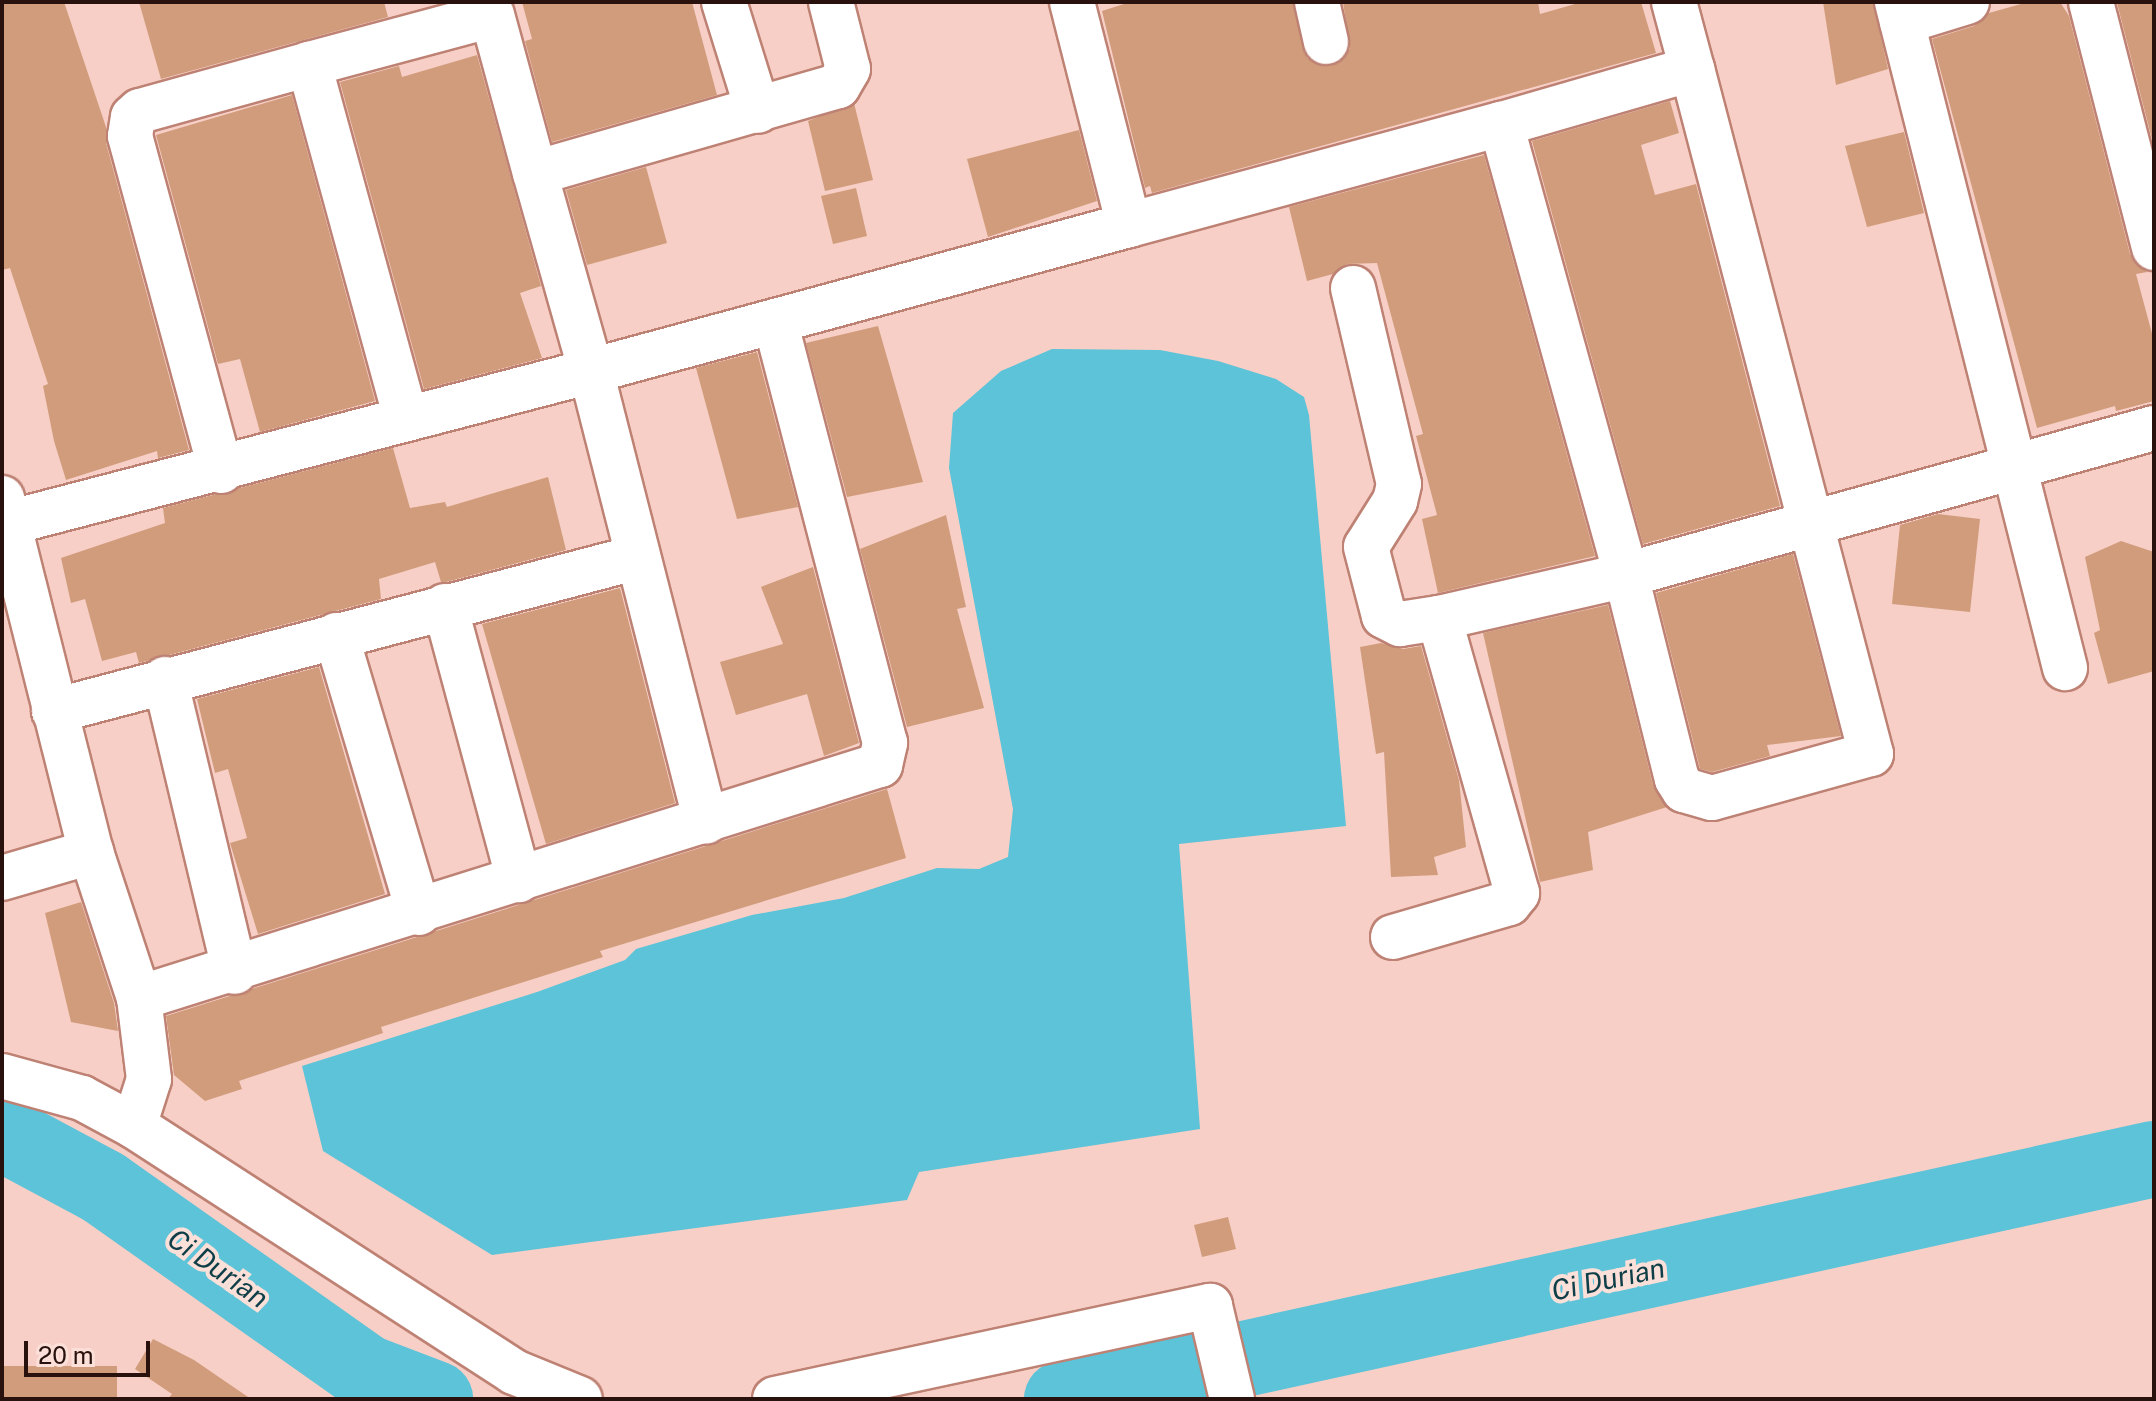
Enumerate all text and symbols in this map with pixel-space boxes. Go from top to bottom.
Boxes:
water label: Ci Durian [161,1221,275,1315]
water label: Ci Durian [1548,1251,1668,1307]
scale bar [28,1325,154,1375]
text: 20 m [38,1341,94,1369]

